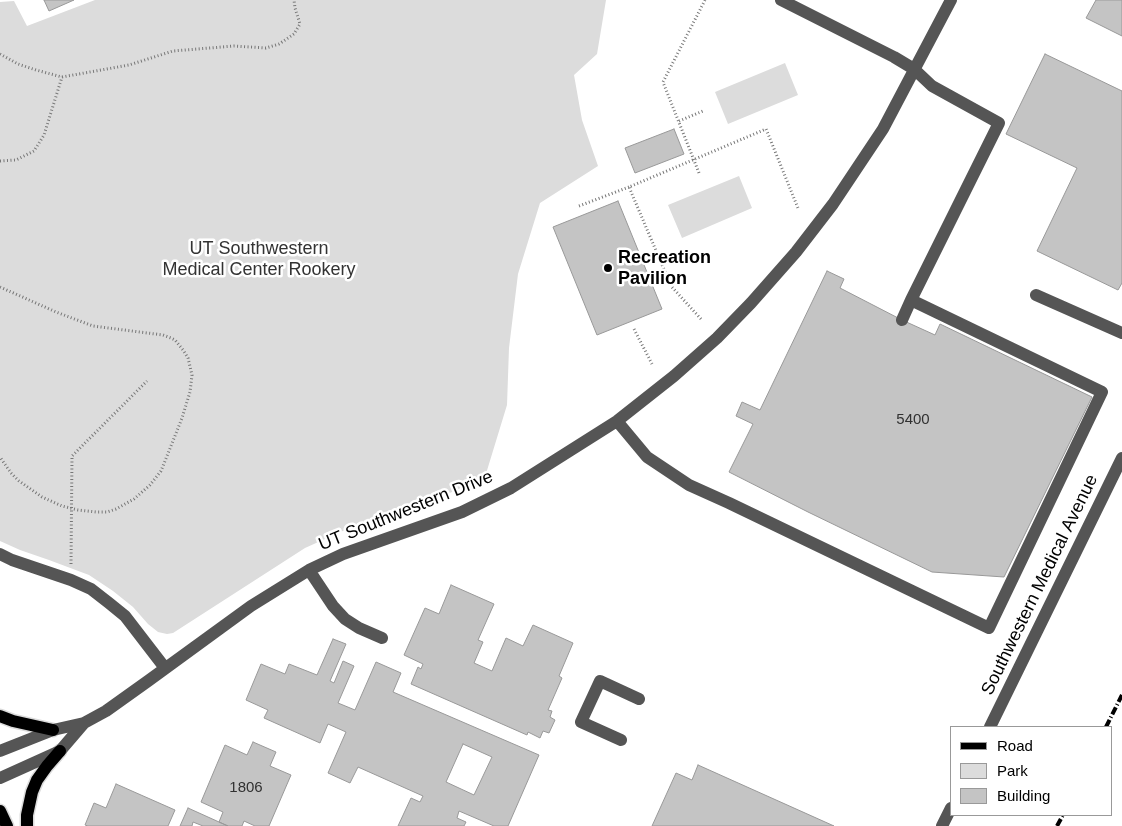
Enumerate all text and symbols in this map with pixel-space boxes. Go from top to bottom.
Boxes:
park label: UT Southwestern Medical Center Rookery [162,238,356,280]
place label: Recreation Pavilion [618,247,711,290]
marker: Recreation Pavilion [602,262,614,274]
house number: 5400 [896,411,930,429]
street label: UT Southwestern Drive [316,466,496,556]
street label: Southwestern Medical Avenue [977,471,1103,699]
legend [950,726,1112,816]
text: Road [997,737,1033,754]
text: Park [997,762,1028,779]
house number: 1806 [229,779,263,797]
text: Building [997,787,1050,804]

